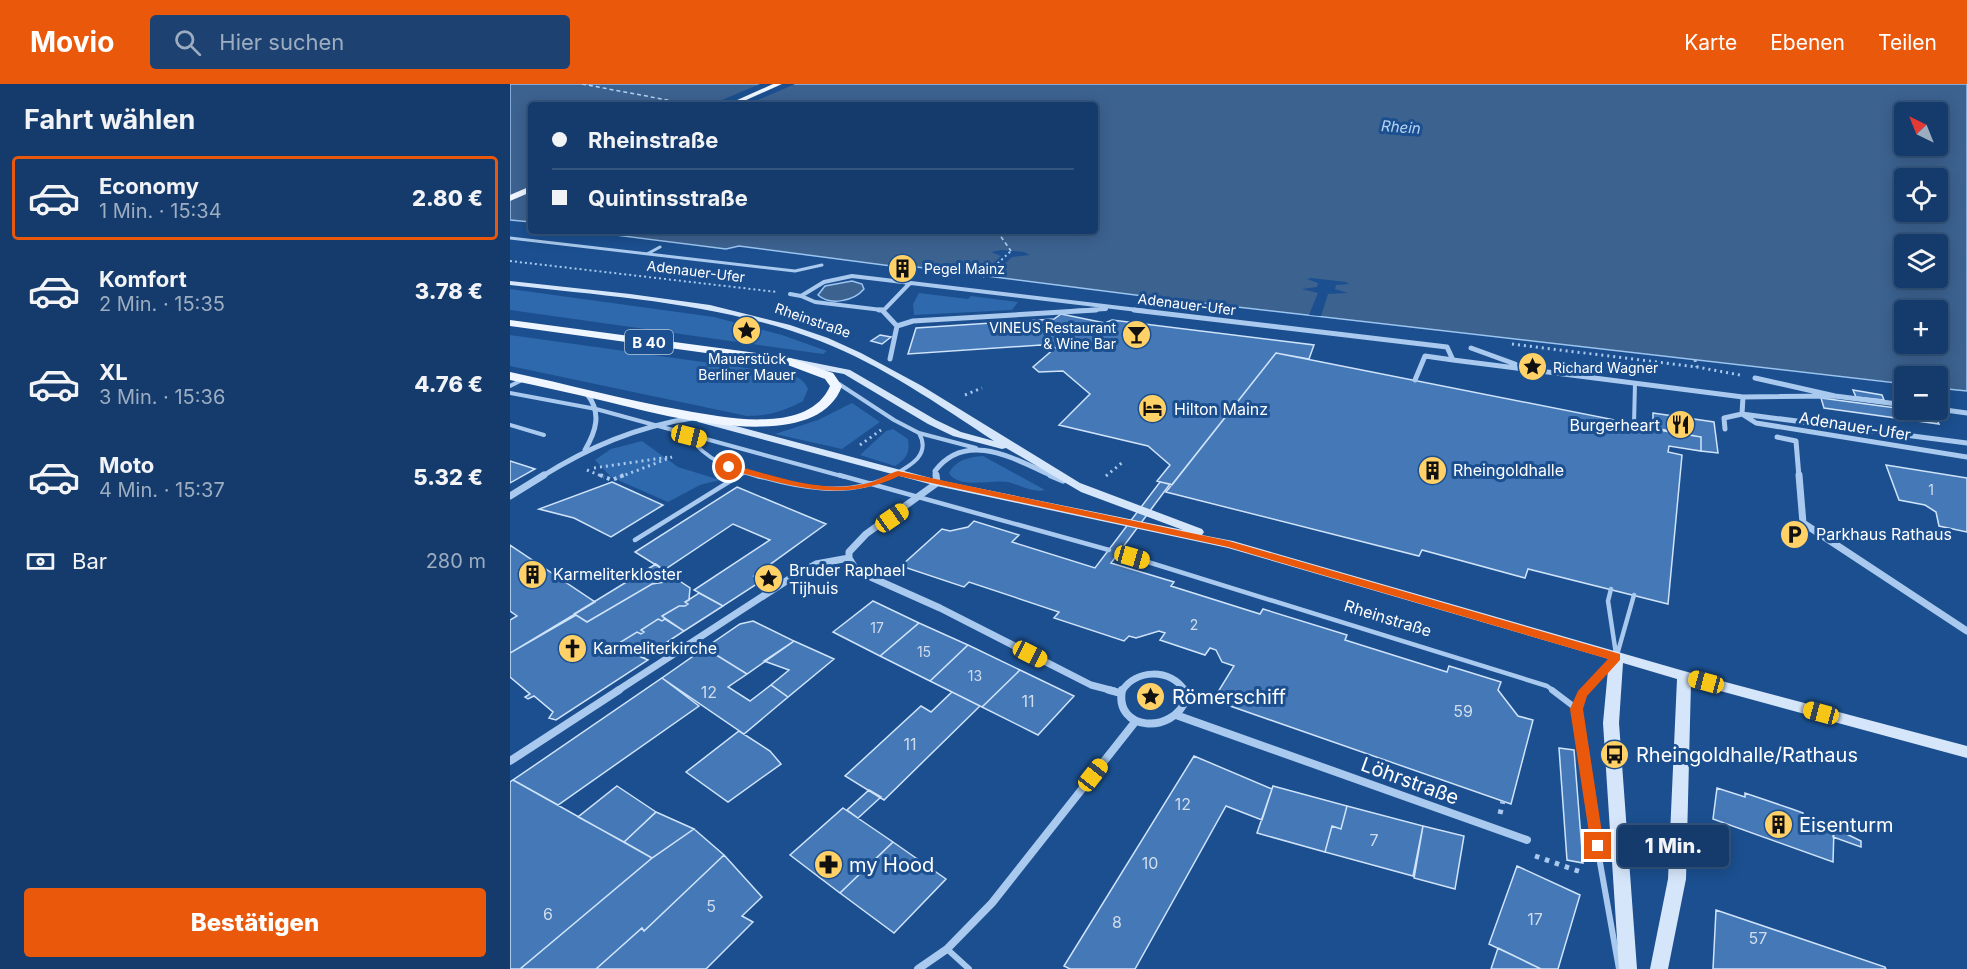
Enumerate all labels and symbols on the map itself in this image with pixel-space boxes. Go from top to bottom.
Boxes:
north arrow [1894,102,1948,156]
water label: Rhein [1381,116,1422,138]
building icon: Pegel Mainz [887,252,919,284]
street label: Adenauer-Ufer [646,257,746,285]
place label: Pegel Mainz [924,260,1005,277]
street label: Adenauer-Ufer [1137,290,1237,318]
street label: Rheinstraße [773,299,853,341]
place icon: Mauerstück Berliner Mauer [731,315,763,347]
place label: VINEUS Restaurant & Wine Bar [989,319,1116,352]
bar icon: VINEUS Restaurant & Wine Bar [1121,319,1153,351]
road number: B 40 [625,330,673,354]
place label: Mauerstück Berliner Mauer [698,350,796,383]
place icon: Richard Wagner [1516,351,1548,383]
place label: Richard Wagner [1553,359,1658,376]
hotel icon: Hilton Mainz [1137,393,1169,425]
place label: Hilton Mainz [1174,399,1268,419]
street label: Adenauer-Ufer [1798,407,1912,445]
restaurant icon: Burgerheart [1665,409,1697,441]
place label: Burgerheart [1569,415,1660,435]
car [669,423,709,449]
route start [715,453,742,480]
building icon: Rheingoldhalle [1416,454,1448,486]
place label: Rheingoldhalle [1453,460,1564,480]
house number: 1 [1928,481,1934,498]
car [872,500,912,536]
parking icon: Parkhaus Rathaus [1779,518,1811,550]
place label: Parkhaus Rathaus [1816,524,1952,544]
car [1112,543,1152,571]
building icon: Karmeliterkloster [516,558,548,590]
place label: Bruder Raphael Tijhuis [789,560,905,598]
place icon: Bruder Raphael Tijhuis [752,563,784,595]
place label: Karmeliterkloster [553,564,682,584]
street label: Rheinstraße [1342,595,1434,641]
house number: 2 [1190,616,1198,633]
house number: 17 [870,619,884,636]
church icon: Karmeliterkirche [556,632,588,664]
place label: Karmeliterkirche [593,638,717,658]
car [1010,638,1050,670]
house number: 15 [917,643,931,660]
house number: 13 [968,667,982,684]
car [1686,669,1726,695]
place icon: Römerschiff [1135,681,1167,713]
house number: 12 [701,682,717,702]
place label: Römerschiff [1172,685,1287,709]
house number: 11 [1021,691,1035,711]
car [1801,700,1841,726]
house number: 59 [1453,701,1473,721]
house number: 11 [903,734,917,754]
bus stop icon: Rheingoldhalle/Rathaus [1599,739,1631,771]
place label: Rheingoldhalle/Rathaus [1636,743,1858,767]
street label: Löhrstraße [1358,752,1462,810]
car [1075,755,1111,795]
house number: 12 [1175,794,1191,814]
building icon: Eisenturm [1762,809,1794,841]
place label: Eisenturm [1799,813,1894,837]
callout: 1 Min. [1619,825,1730,867]
house number: 7 [1369,830,1379,850]
route end [1584,832,1611,859]
pharmacy icon: my Hood [812,849,844,881]
place label: my Hood [849,853,934,877]
house number: 10 [1142,853,1158,873]
house number: 5 [706,896,716,916]
house number: 6 [543,904,553,924]
house number: 17 [1527,909,1543,929]
house number: 8 [1112,912,1122,932]
house number: 57 [1749,928,1767,948]

